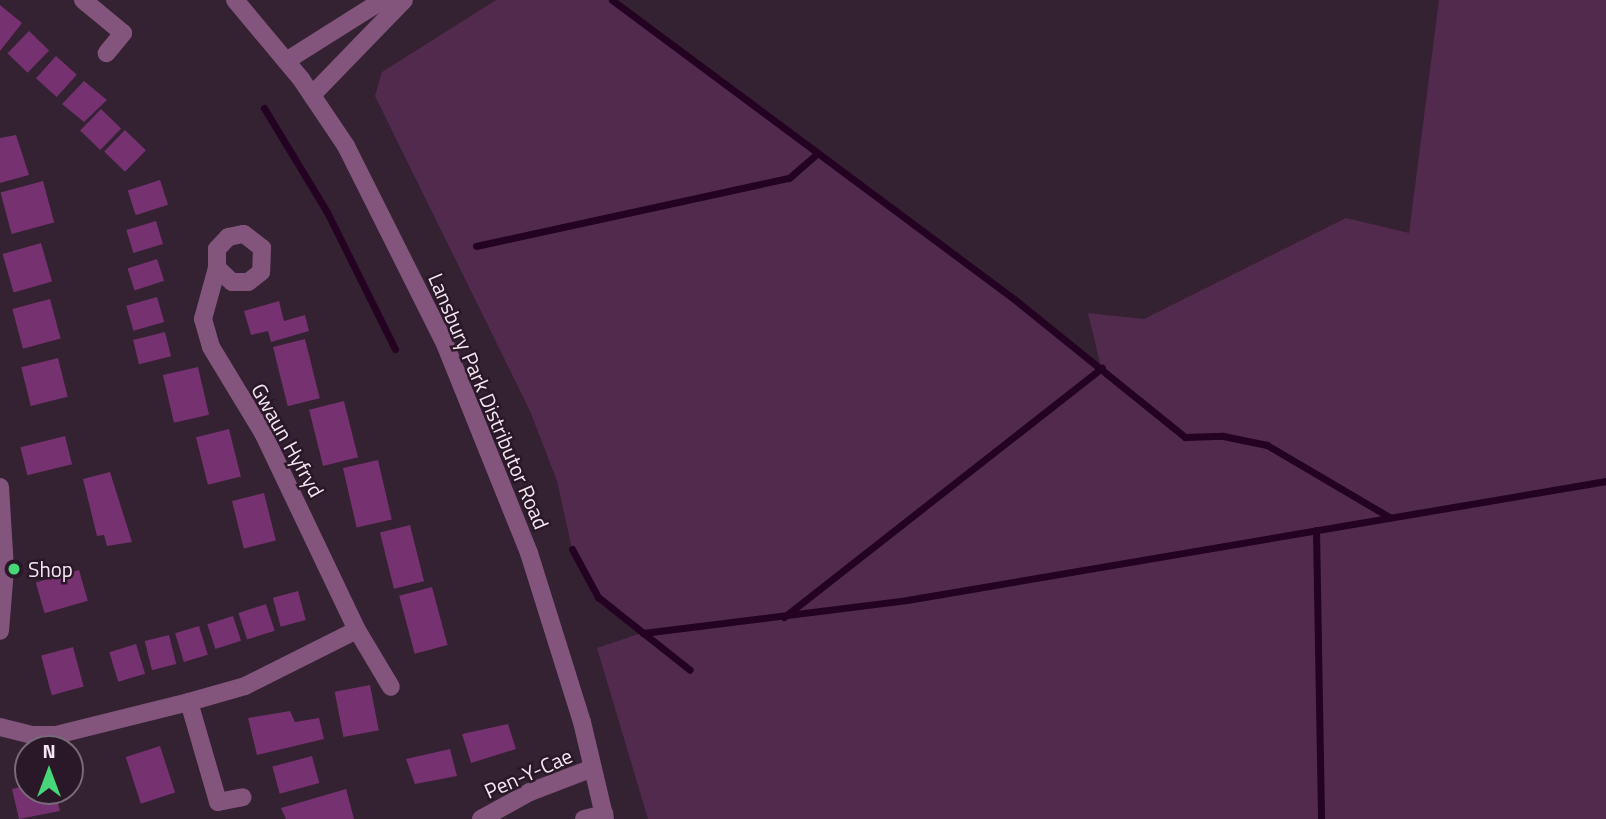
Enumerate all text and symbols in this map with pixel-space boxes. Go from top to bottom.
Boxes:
street label: Lansbury Park Distributor Road [424,269,554,533]
street label: Gwaun Hyfryd [246,379,330,501]
place label: Shop [28,556,73,582]
marker: Shop [6,561,22,577]
north arrow [14,735,84,805]
text: N [42,736,56,765]
street label: Pen-Y-Cae [480,742,576,804]

